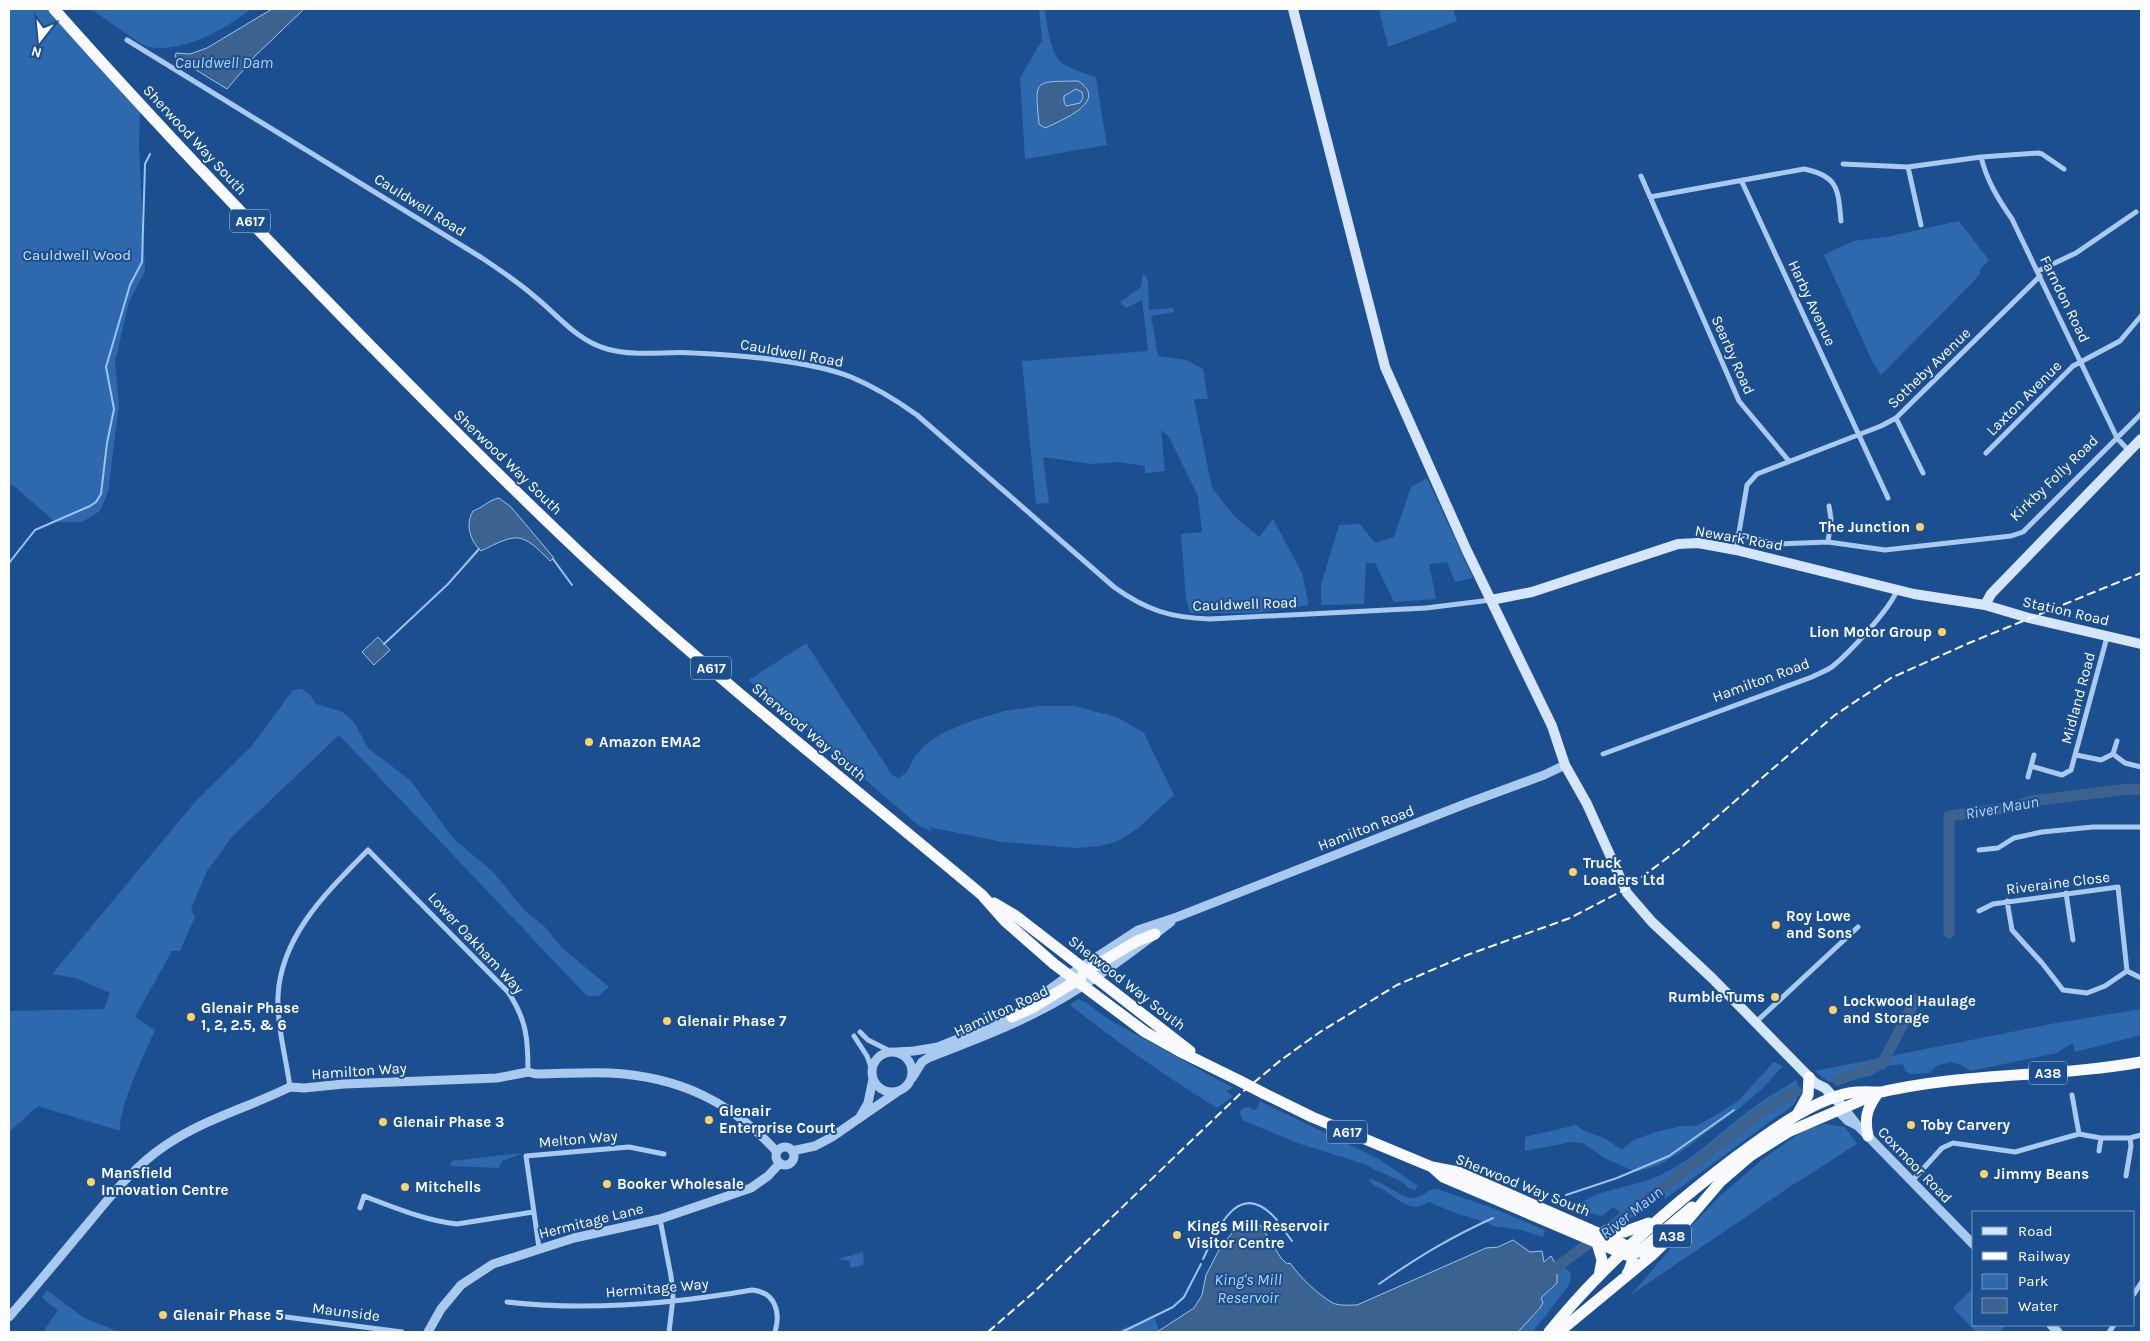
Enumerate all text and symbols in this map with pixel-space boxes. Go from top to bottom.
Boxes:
north arrow [15,15,65,65]
text: N [29,42,44,62]
water label: Cauldwell Dam [175,53,273,72]
street label: Sherwood Way South [139,81,251,199]
street label: Cauldwell Road [371,170,469,240]
road number: A617 [230,210,270,232]
park label: Cauldwell Wood [23,246,131,264]
street label: Farndon Road [2036,253,2094,345]
street label: Harby Avenue [1784,257,1840,349]
street label: Searby Road [1708,313,1758,397]
street label: Sotheby Avenue [1884,324,1974,412]
street label: Cauldwell Road [739,335,845,371]
street label: Laxton Avenue [1983,357,2065,439]
street label: Sherwood Way South [450,406,566,518]
street label: Kirkby Folly Road [2006,431,2102,525]
place label: The Junction [1819,518,1910,536]
street label: Newark Road [1694,521,1784,555]
marker: The Junction [1914,521,1926,533]
street label: Station Road [2021,592,2111,630]
street label: Cauldwell Road [1192,593,1298,615]
place label: Lion Motor Group [1809,623,1932,641]
marker: Lion Motor Group [1936,626,1948,638]
street label: Midland Road [2057,650,2099,746]
street label: Hamilton Road [1710,654,1812,706]
road number: A617 [691,656,731,680]
street label: Sherwood Way South [748,679,870,785]
place label: Amazon EMA2 [599,733,701,751]
marker: Amazon EMA2 [583,736,595,748]
water label: River Maun [1964,792,2040,823]
street label: Hamilton Road [1315,801,1417,855]
place label: Truck Loaders Ltd [1583,854,1665,889]
marker: Truck Loaders Ltd [1567,866,1579,878]
street label: Riveraine Close [2005,868,2111,898]
street label: Lower Oakham Way [424,889,528,998]
place label: Roy Lowe and Sons [1786,907,1853,942]
marker: Roy Lowe and Sons [1770,919,1782,931]
street label: Sherwood Way South [1065,932,1189,1034]
street label: Hamilton Road [951,981,1051,1041]
place label: Rumble Tums [1668,988,1765,1006]
marker: Rumble Tums [1769,991,1781,1003]
place label: Lockwood Haulage and Storage [1843,992,1976,1027]
place label: Glenair Phase 1, 2, 2.5, & 6 [201,999,299,1034]
marker: Lockwood Haulage and Storage [1827,1004,1839,1016]
marker: Glenair Phase 1, 2, 2.5, & 6 [185,1011,197,1023]
place label: Glenair Phase 7 [677,1012,787,1030]
marker: Glenair Phase 7 [661,1015,673,1027]
street label: Hamilton Way [311,1059,407,1083]
road number: A38 [2029,1062,2067,1084]
place label: Glenair Enterprise Court [719,1102,836,1137]
place label: Glenair Phase 3 [393,1113,504,1131]
marker: Glenair Enterprise Court [703,1114,715,1126]
marker: Glenair Phase 3 [377,1116,389,1128]
place label: Toby Carvery [1921,1116,2010,1134]
marker: Toby Carvery [1905,1119,1917,1131]
road number: A617 [1327,1120,1367,1144]
street label: Coxmoor Road [1874,1123,1956,1207]
street label: Melton Way [538,1127,618,1151]
street label: Sherwood Way South [1453,1150,1593,1220]
place label: Mansfield Innovation Centre [101,1164,228,1199]
place label: Jimmy Beans [1994,1165,2089,1183]
marker: Jimmy Beans [1978,1168,1990,1180]
place label: Booker Wholesale [617,1175,744,1193]
marker: Mansfield Innovation Centre [85,1176,97,1188]
place label: Mitchells [415,1178,481,1196]
marker: Booker Wholesale [601,1178,613,1190]
marker: Mitchells [399,1181,411,1193]
water label: River Maun [1596,1182,1666,1243]
street label: Hermitage Lane [537,1199,645,1243]
legend [1972,1211,2135,1326]
place label: Kings Mill Reservoir Visitor Centre [1187,1217,1329,1252]
text: Road [2018,1222,2053,1240]
road number: A38 [1653,1224,1691,1248]
marker: Kings Mill Reservoir Visitor Centre [1171,1229,1183,1241]
text: Railway [2018,1247,2070,1265]
water label: King's Mill Reservoir [1214,1270,1282,1307]
text: Park [2018,1272,2048,1290]
street label: Hermitage Way [605,1275,709,1301]
text: Water [2018,1297,2059,1315]
street label: Maunside [311,1299,381,1325]
place label: Glenair Phase 5 [173,1306,284,1324]
marker: Glenair Phase 5 [157,1309,169,1321]

